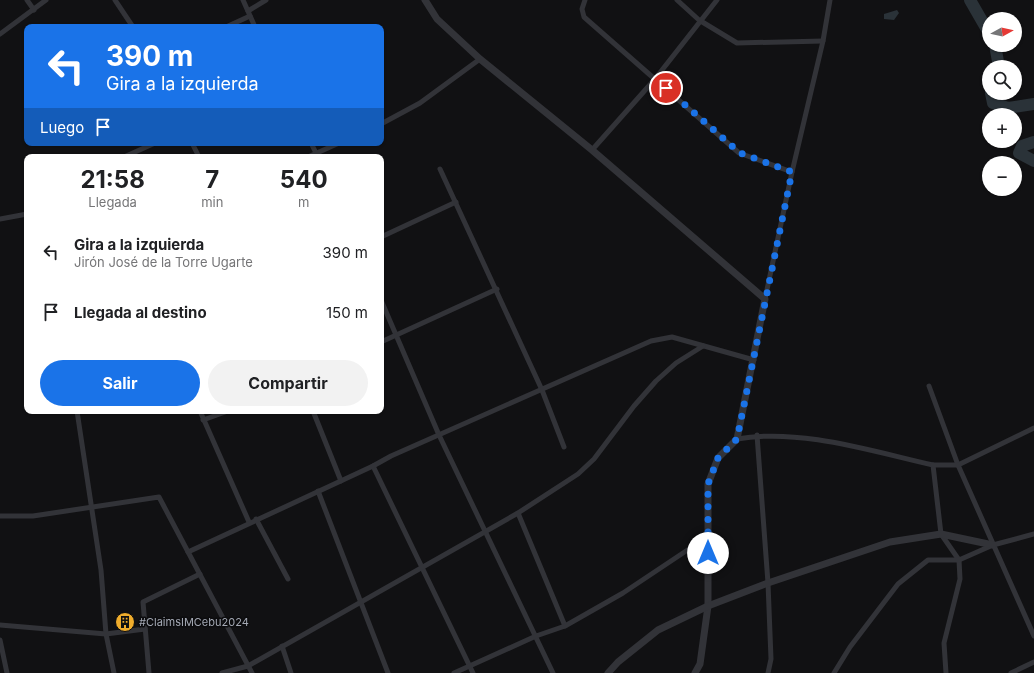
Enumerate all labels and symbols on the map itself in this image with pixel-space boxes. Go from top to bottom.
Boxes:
north arrow [982,12,1022,52]
pin [649,71,683,105]
position arrow [687,532,729,574]
building icon: #ClaimsIMCebu2024 [114,611,136,633]
place label: #ClaimsIMCebu2024 [139,615,249,629]

